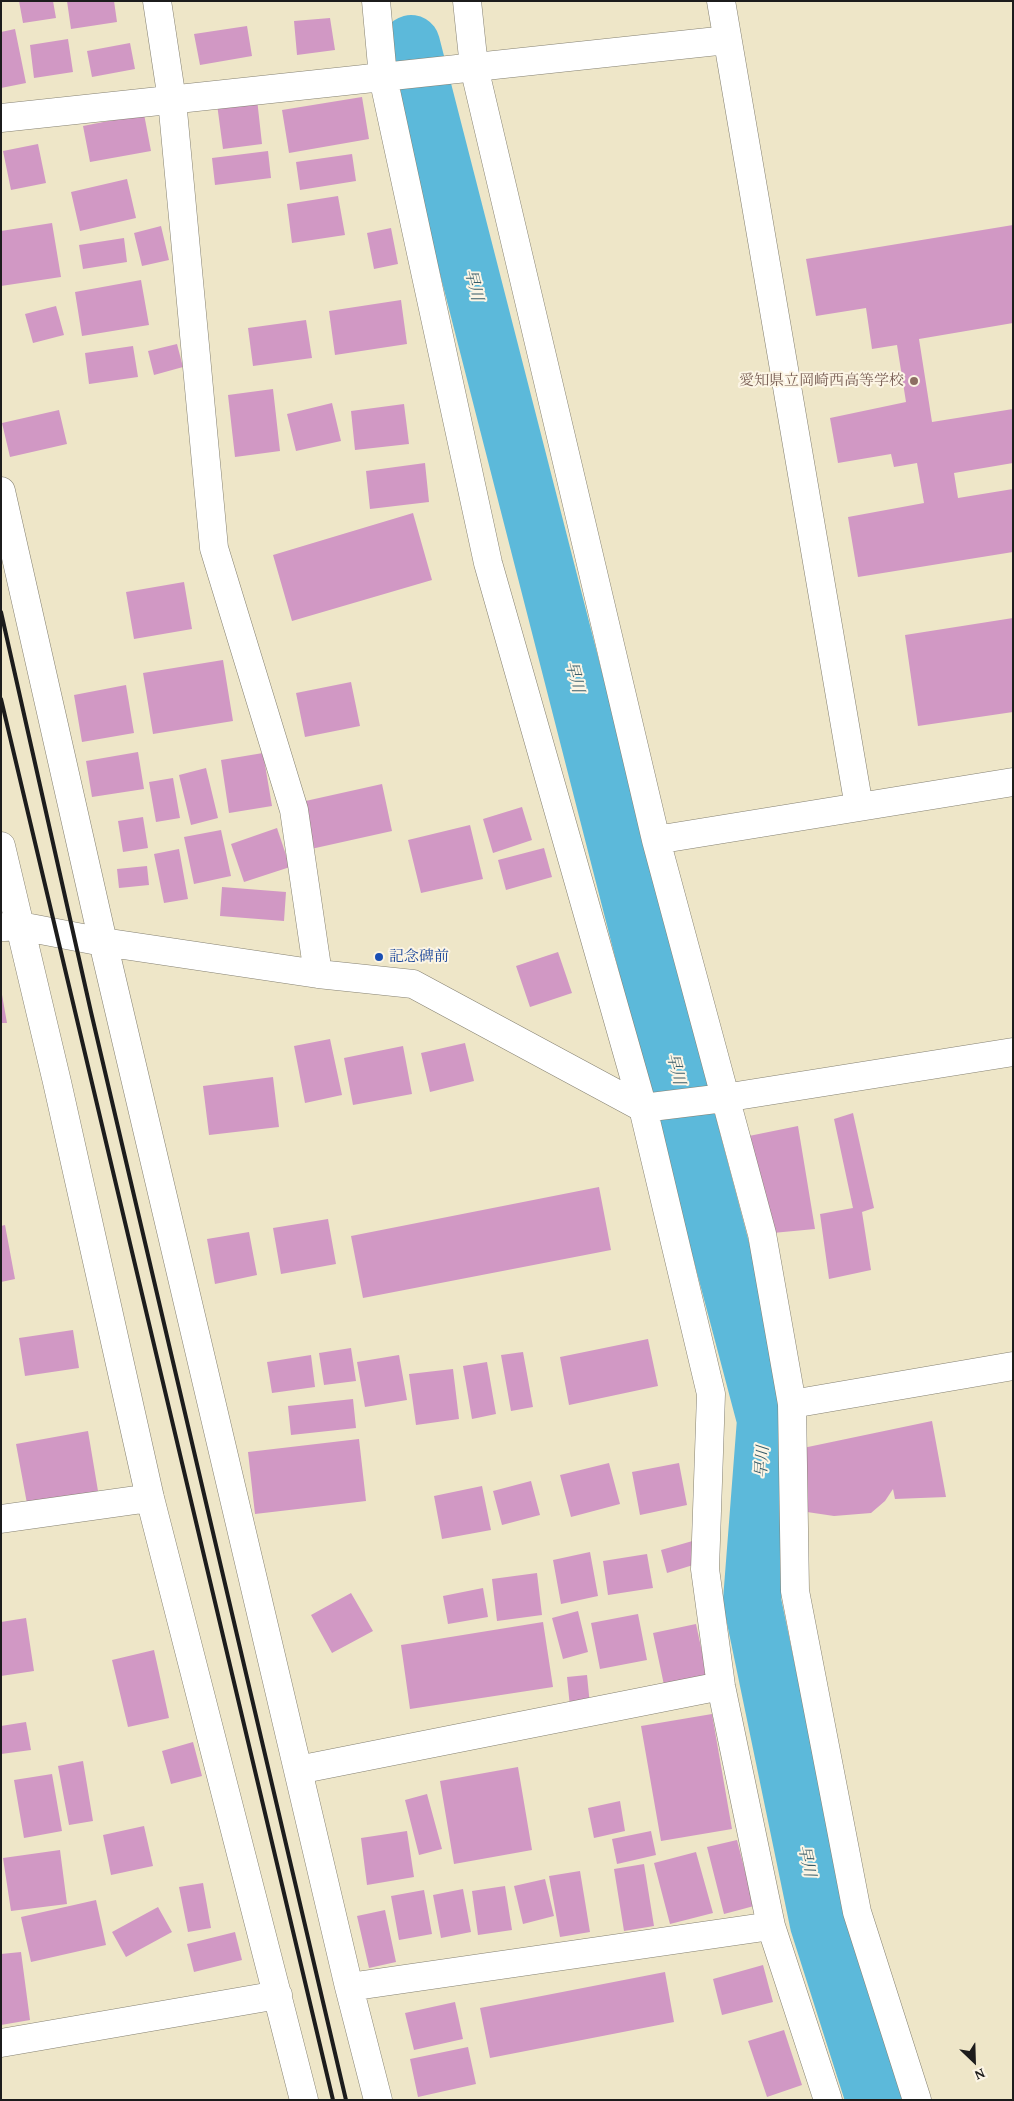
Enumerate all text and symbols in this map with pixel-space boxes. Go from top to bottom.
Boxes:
water label: 早川 [460,267,486,303]
place label: 愛知県立岡崎西高等学校 [739,372,904,390]
marker: 愛知県立岡崎西高等学校 [908,375,920,387]
water label: 早川 [561,659,587,695]
place label: 記念碑前 [389,948,449,966]
marker: 記念碑前 [373,951,385,963]
water label: 早川 [662,1051,688,1087]
water label: 早川 [752,1445,774,1479]
water label: 早川 [793,1843,819,1879]
north arrow [949,2036,999,2086]
text: N [972,2064,988,2086]

